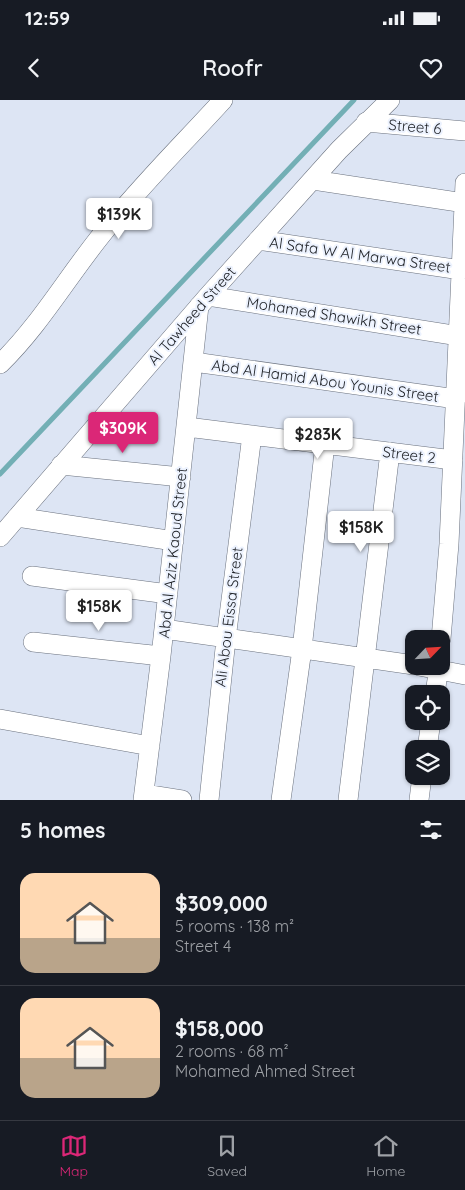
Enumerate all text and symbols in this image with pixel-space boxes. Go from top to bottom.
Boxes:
text: 12:59 [25,6,70,30]
icon: back [20,54,48,82]
text: Roofr [202,54,263,82]
icon: heart [417,54,445,82]
street label: Street 6 [388,115,442,138]
pin: $139K [84,198,154,240]
text: $139K [97,204,141,224]
street label: Al Safa W Al Marwa Street [268,232,452,277]
street label: Al Tawheed Street [144,262,240,369]
street label: Mohamed Shawikh Street [245,292,423,339]
street label: Abd Al Hamid Abou Younis Street [210,355,440,406]
pin: $309K [88,412,158,454]
text: $309K [99,418,147,438]
pin: $283K [283,418,353,460]
text: $283K [295,424,341,444]
street label: Street 2 [381,442,437,467]
street label: Abd Al Aziz Kaoud Street [154,467,191,639]
pin: $158K [326,510,396,553]
text: $158K [339,517,383,537]
street label: Ali Abou Eissa Street [210,546,247,688]
pin: $158K [64,590,134,632]
text: $158K [77,596,121,616]
north arrow [405,630,450,675]
map controls [405,630,450,785]
button: locate [405,685,450,730]
button: layers [405,740,450,785]
icon: filters [417,816,445,844]
text: 5 homes [20,817,105,843]
text: $309,000 [175,890,268,916]
icon: home [60,893,120,953]
text: 5 rooms · 138 m² [175,916,294,936]
text: Street 4 [175,936,232,956]
text: $158,000 [175,1015,264,1041]
icon: home [60,1018,120,1078]
text: 2 rooms · 68 m² [175,1041,289,1061]
text: Mohamed Ahmed Street [175,1061,355,1081]
tab: Map [60,1132,88,1180]
tab: Saved [207,1132,247,1180]
tab: Home [366,1132,405,1180]

